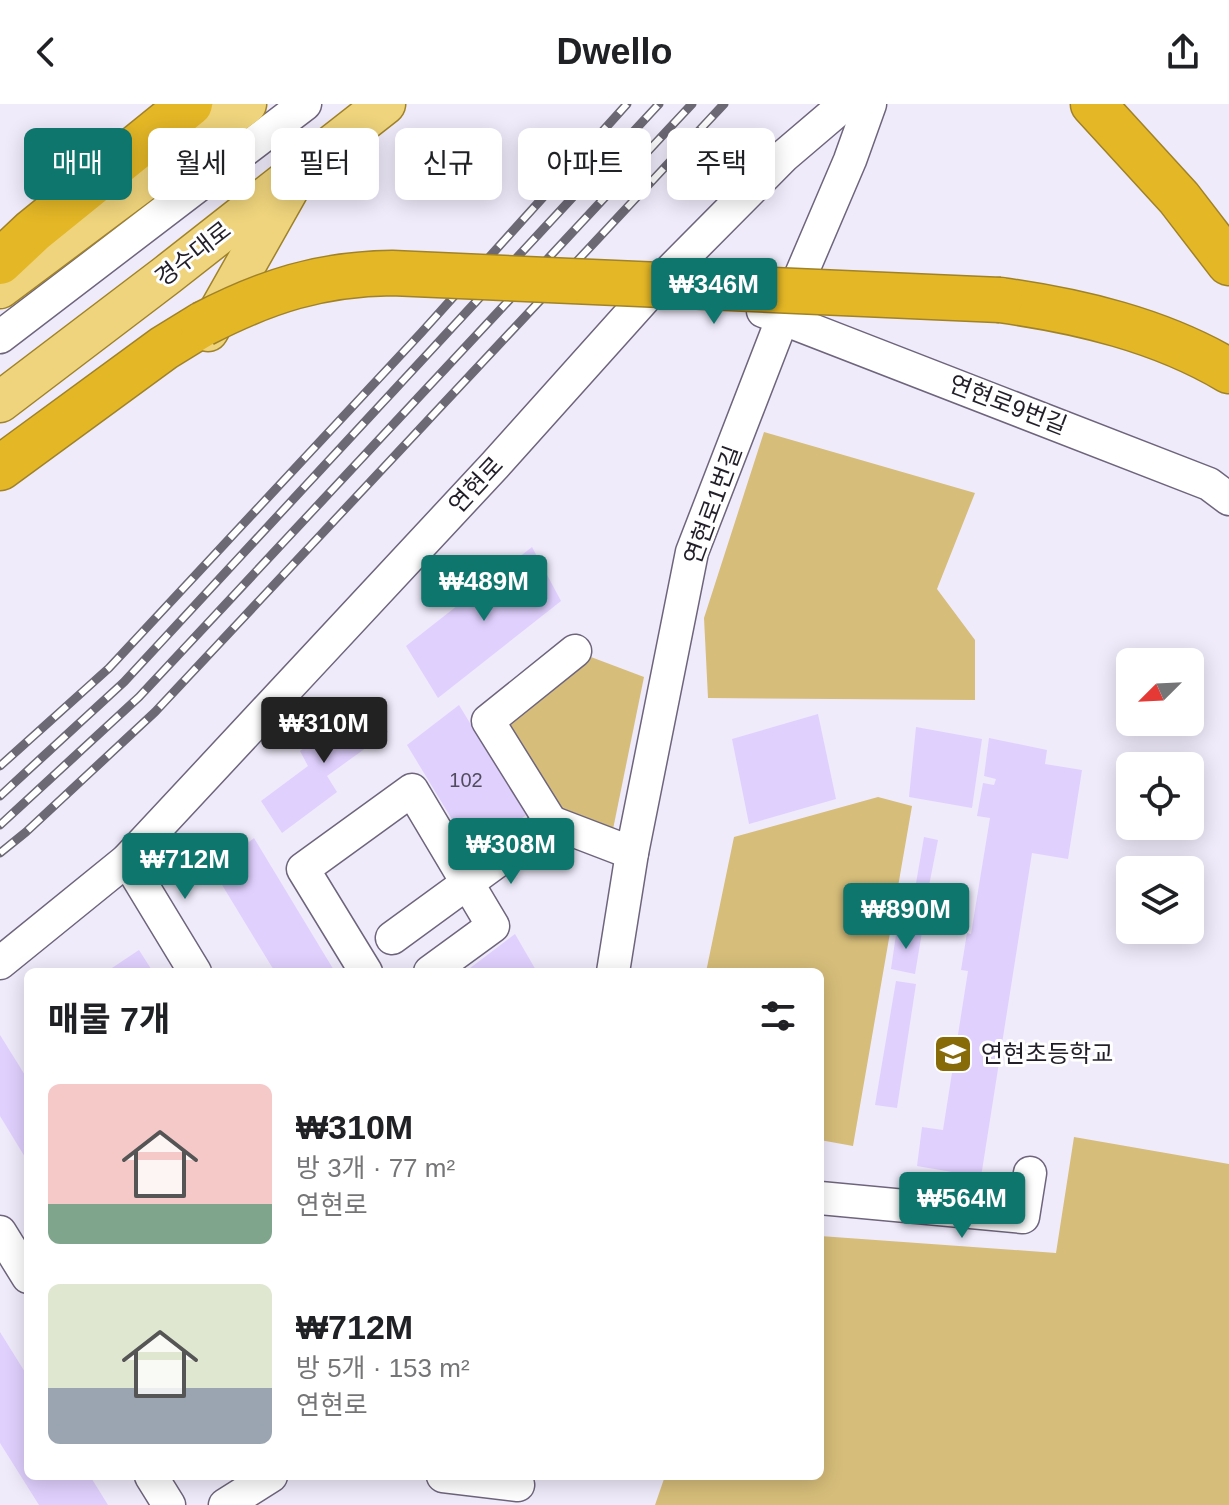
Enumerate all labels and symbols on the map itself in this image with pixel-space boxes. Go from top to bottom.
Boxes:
street label: 경수대로 [150,216,236,291]
pin: ₩346M [658,258,770,326]
street label: 연현로9번길 [946,370,1071,439]
street label: 연현로1번길 [679,442,746,568]
street label: 연현로 [443,451,508,518]
pin: ₩489M [428,555,540,623]
north arrow [1116,648,1204,736]
pin: ₩310M [268,697,380,765]
house number: 102 [449,769,483,791]
pin: ₩308M [455,818,567,886]
pin: ₩712M [129,833,241,901]
pin: ₩890M [850,883,962,951]
school or university icon: 연현초등학교 [932,1033,974,1075]
place label: 연현초등학교 [981,1040,1113,1067]
pin: ₩564M [906,1172,1018,1240]

